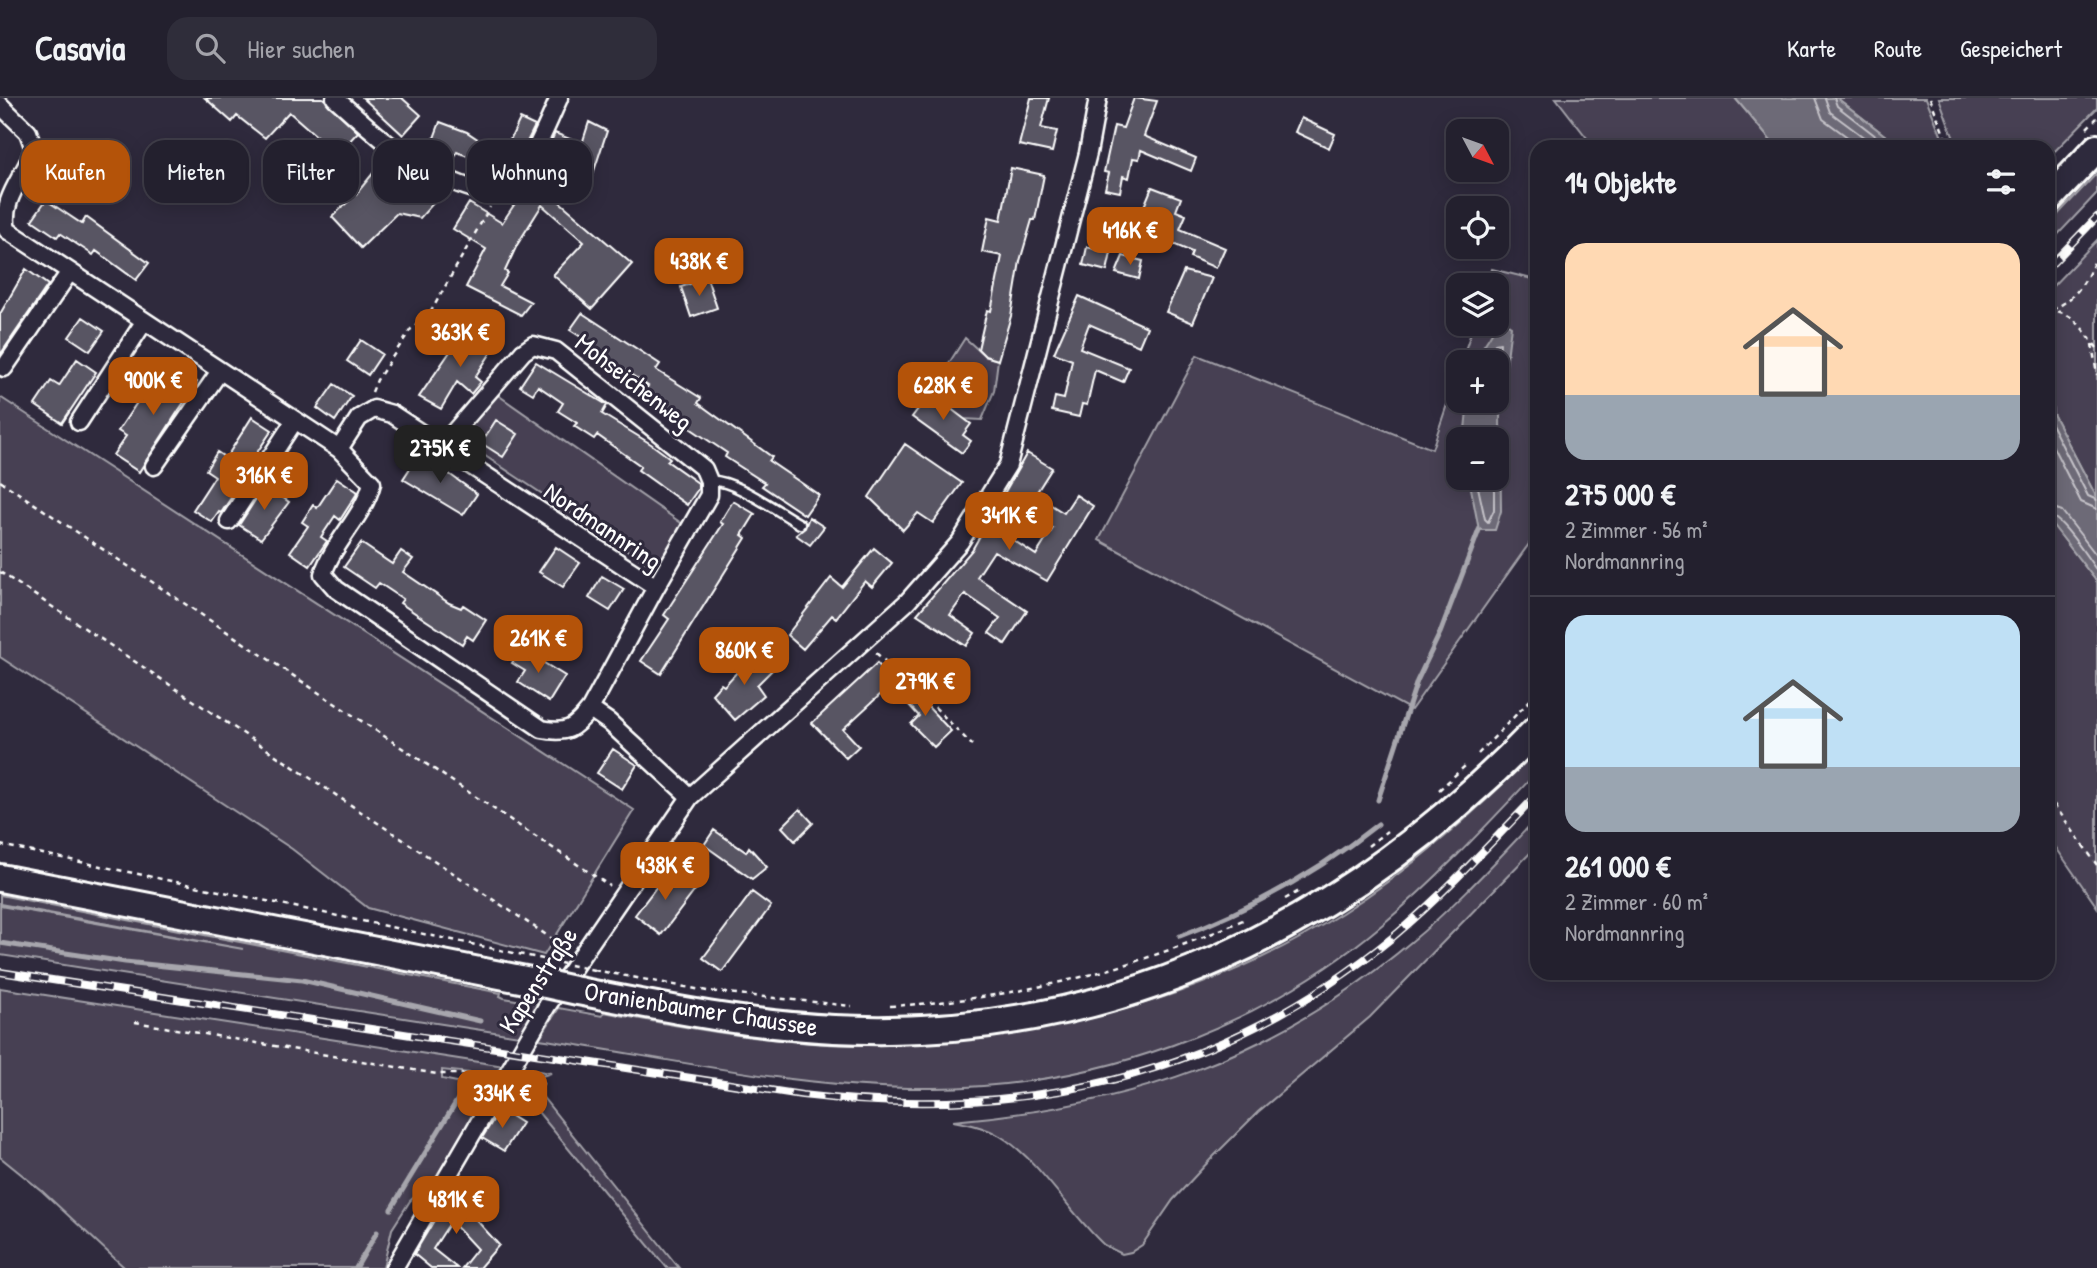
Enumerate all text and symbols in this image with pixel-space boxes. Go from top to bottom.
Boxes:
search box [167,17,657,80]
text: Casavia [35,26,125,70]
icon: search [191,29,229,67]
text: Hier suchen [247,31,355,66]
text: Karte [1787,32,1836,64]
text: Route [1874,32,1922,64]
text: Gespeichert [1960,32,2062,64]
north arrow [1446,119,1508,182]
map controls [1446,119,1509,490]
chip: Kaufen [21,140,130,203]
chip: Mieten [144,140,249,203]
chip: Filter [263,140,359,203]
chip: Neu [373,140,453,203]
chip: Wohnung [467,140,592,203]
text: 14 Objekte [1565,162,1677,202]
icon: filters [1982,163,2020,201]
button: locate [1446,196,1509,259]
pin: 416K € [1073,208,1187,267]
text: 416K € [1103,214,1157,245]
pin: 438K € [642,238,756,298]
text: 438K € [670,245,728,276]
button: layers [1446,273,1509,336]
icon: home [1730,289,1856,415]
pin: 363K € [403,310,517,369]
text: 363K € [431,316,489,347]
street label: Mohseichenweg [568,325,700,439]
button: + [1446,350,1509,413]
pin: 900K € [96,358,210,417]
pin: 628K € [886,362,1000,422]
text: 900K € [124,364,182,395]
text: 628K € [914,369,972,400]
pin: 275K € [383,426,497,485]
button: − [1446,427,1509,490]
text: 275K € [410,432,470,463]
pin: 316K € [207,452,321,512]
text: 316K € [236,459,292,490]
street label: Nordmannring [538,473,669,578]
text: 275 000 € [1565,474,1675,514]
pin: 341K € [952,492,1066,552]
text: 341K € [981,499,1037,530]
text: 2 Zimmer · 56 m² [1565,514,1707,545]
text: Nordmannring [1565,545,1684,576]
pin: 261K € [481,616,595,675]
text: 261K € [510,622,566,653]
pin: 860K € [687,628,801,687]
text: 860K € [715,634,773,665]
pin: 279K € [868,658,982,718]
icon: home [1730,661,1856,787]
text: 279K € [896,665,954,696]
pin: 438K € [608,842,722,902]
text: 261 000 € [1565,846,1670,886]
text: 438K € [636,849,694,880]
text: 2 Zimmer · 60 m² [1565,886,1708,917]
text: Nordmannring [1565,917,1684,948]
street label: Kapenstraße [490,920,585,1040]
street label: Oranienbaumer Chaussee [582,973,820,1044]
pin: 334K € [445,1070,559,1130]
text: 334K € [473,1077,531,1108]
pin: 481K € [399,1176,513,1236]
text: 481K € [428,1183,484,1214]

